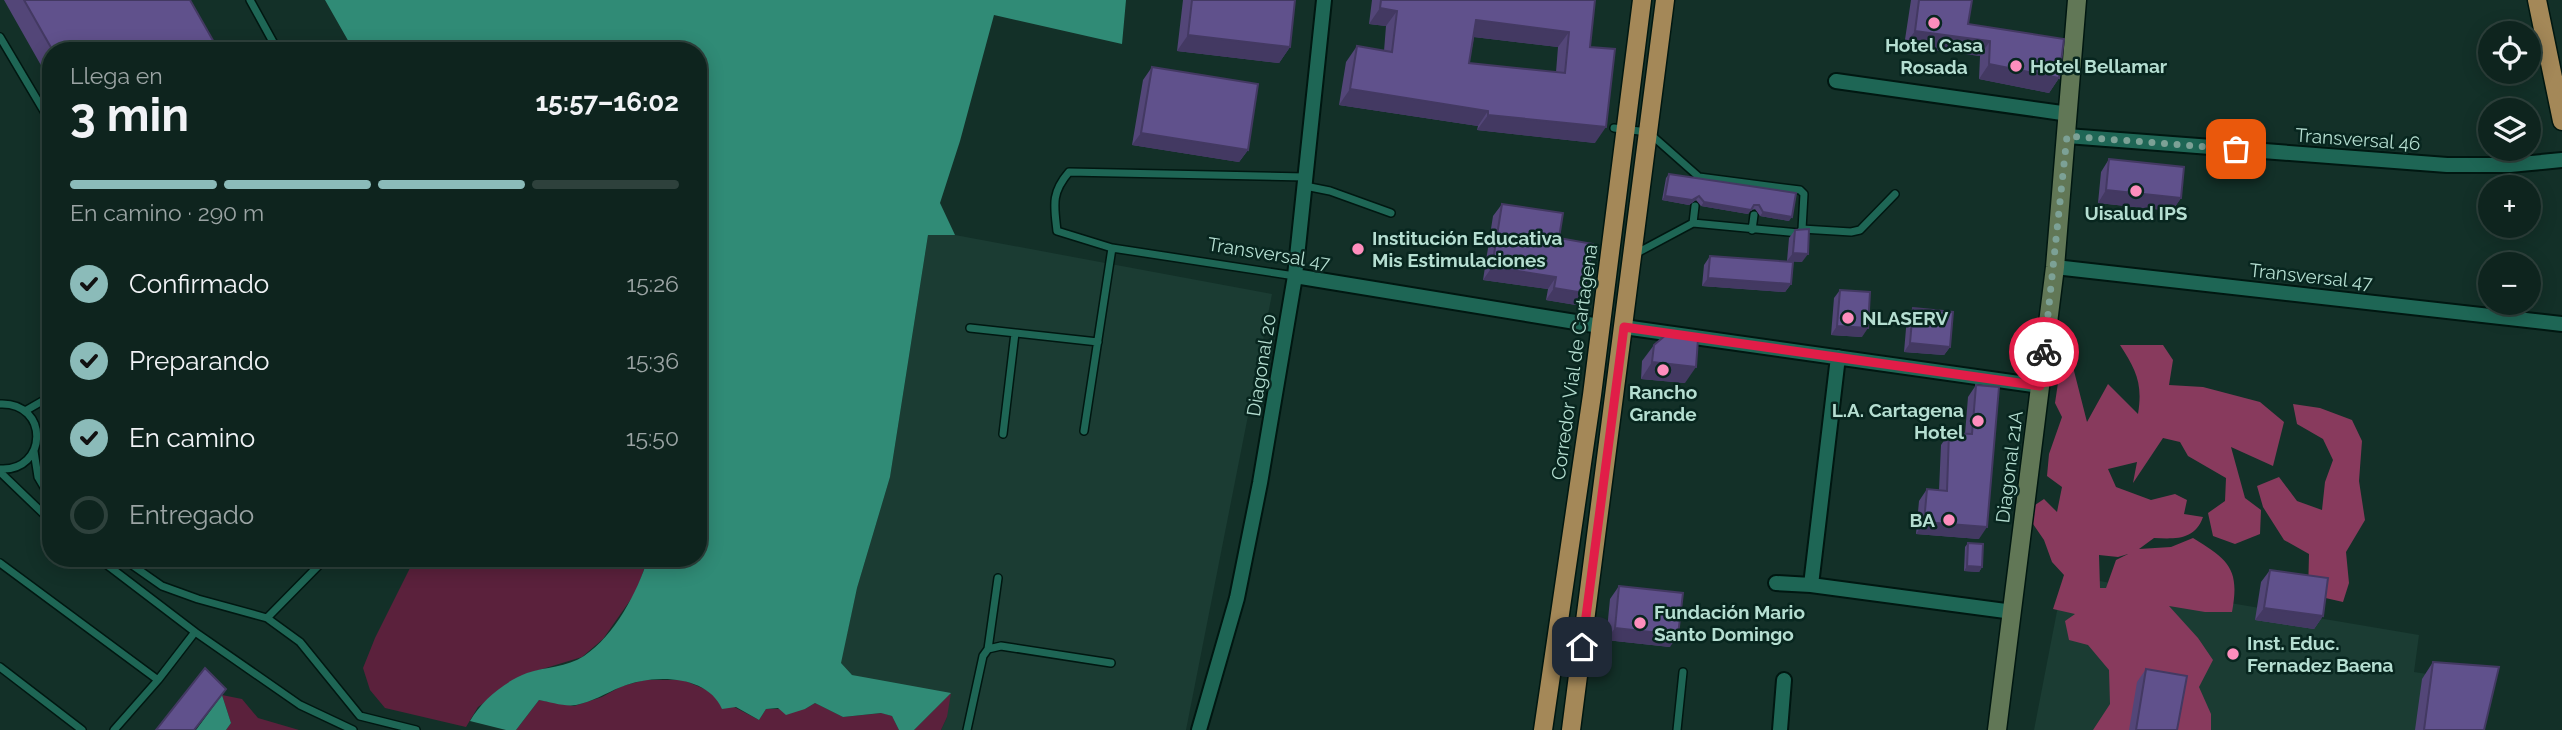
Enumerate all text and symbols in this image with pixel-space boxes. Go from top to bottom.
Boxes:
marker: Hotel Casa Rosada [1926,15,1942,31]
map controls [2478,21,2541,315]
button: locate [2478,21,2541,84]
place label: Hotel Casa Rosada [1885,34,1983,78]
place label: Hotel Bellamar [2030,55,2168,77]
marker: Hotel Bellamar [2008,58,2024,74]
text: Llega en [70,62,163,89]
text: 15:57–16:02 [536,87,679,117]
text: 3 min [70,88,189,142]
button: layers [2478,98,2541,161]
pin [2206,119,2266,179]
street label: Transversal 46 [2295,124,2421,154]
icon: bag [2217,130,2255,168]
button: + [2478,175,2541,238]
marker: Uisalud IPS [2128,183,2144,199]
text: En camino · 290 m [70,199,264,226]
place label: Uisalud IPS [2085,202,2188,224]
place label: Institución Educativa Mis Estimulaciones [1372,227,1563,271]
street label: Transversal 47 [1206,232,1332,274]
marker: Institución Educativa Mis Estimulaciones [1350,241,1366,257]
street label: Corredor Vial de Cartagena [1547,243,1601,481]
button: − [2478,252,2541,315]
street label: Transversal 47 [2248,259,2374,293]
icon: check [70,265,108,303]
text: Confirmado [129,269,269,299]
text: 15:26 [626,270,679,297]
place label: NLASERV [1862,307,1948,329]
marker: NLASERV [1840,310,1856,326]
street label: Diagonal 20 [1242,312,1280,418]
courier [2009,317,2079,387]
icon: bike [2025,333,2063,371]
icon: check [70,342,108,380]
text: Preparando [129,346,269,376]
text: 15:36 [626,347,679,374]
marker: Rancho Grande [1655,362,1671,378]
place label: Rancho Grande [1629,381,1697,425]
place label: L.A. Cartagena Hotel [1832,399,1965,443]
street label: Diagonal 21A [1991,409,2027,524]
marker: L.A. Cartagena Hotel [1970,413,1986,429]
icon: check [70,419,108,457]
text: En camino [129,423,255,453]
text: 15:50 [626,424,679,451]
text: Entregado [129,500,254,530]
place label: BA [1910,509,1935,531]
marker: BA [1941,512,1957,528]
place label: Fundación Mario Santo Domingo [1654,601,1805,645]
marker: Fundación Mario Santo Domingo [1632,615,1648,631]
pin [1552,617,1612,677]
icon: home [1563,628,1601,666]
place label: Inst. Educ. Fernadez Baena [2247,632,2394,676]
marker: Inst. Educ. Fernadez Baena [2225,646,2241,662]

